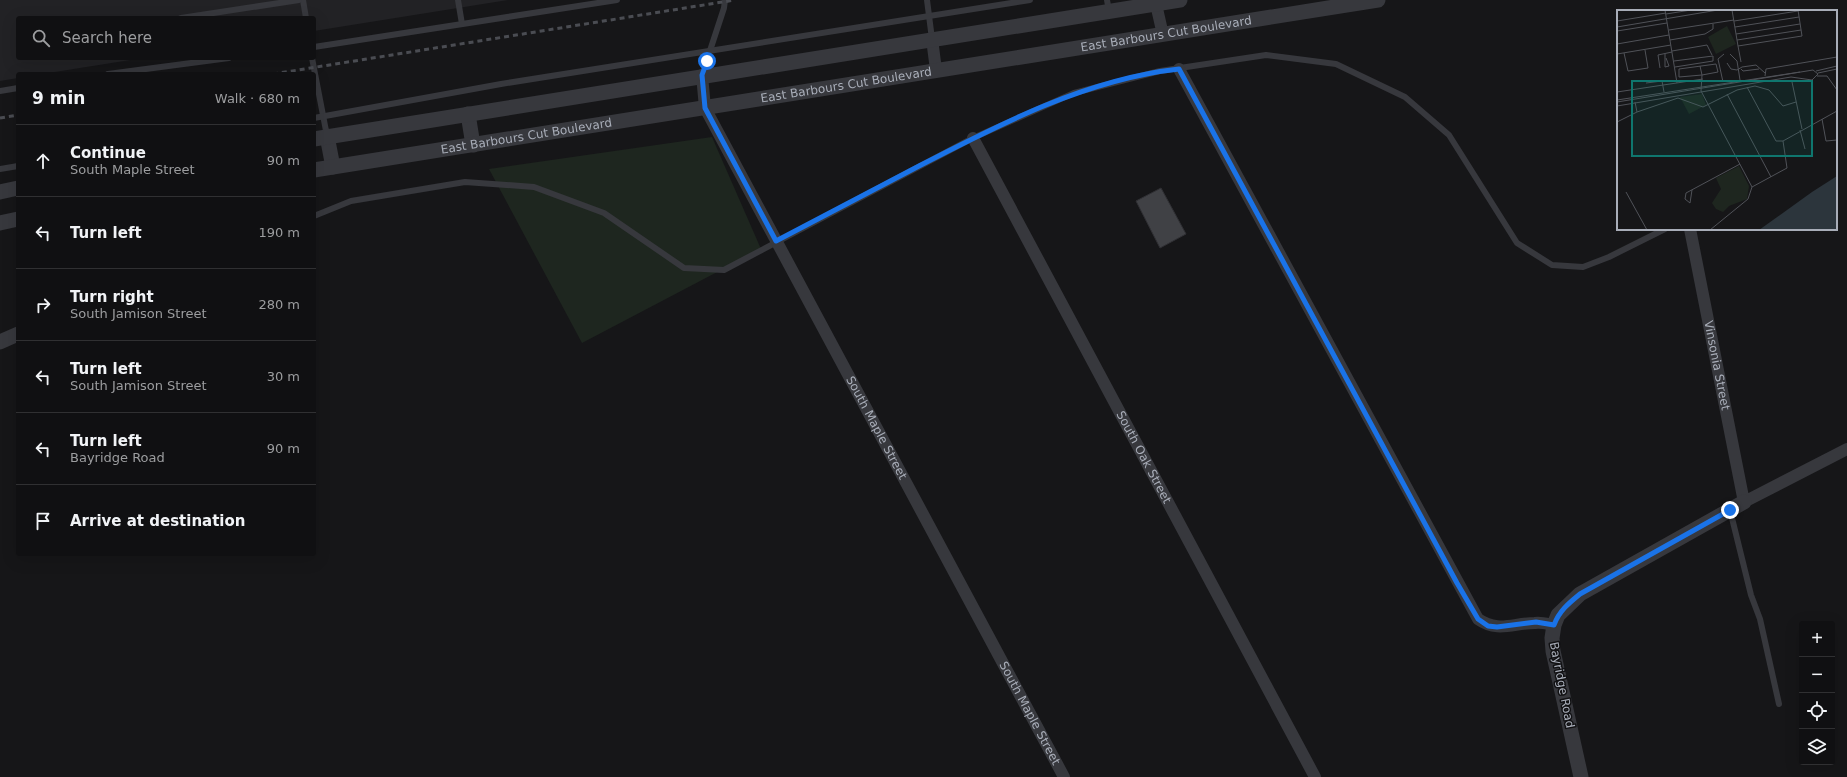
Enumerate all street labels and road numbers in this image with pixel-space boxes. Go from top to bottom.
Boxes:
street label: East Barbours Cut Boulevard [1080,13,1253,54]
street label: East Barbours Cut Boulevard [760,64,933,106]
street label: East Barbours Cut Boulevard [440,116,613,157]
street label: Vinsonia Street [1701,319,1733,412]
street label: South Maple Street [843,374,910,482]
street label: South Oak Street [1113,409,1174,506]
street label: Bayridge Road [1547,641,1577,729]
street label: South Maple Street [996,659,1063,768]

